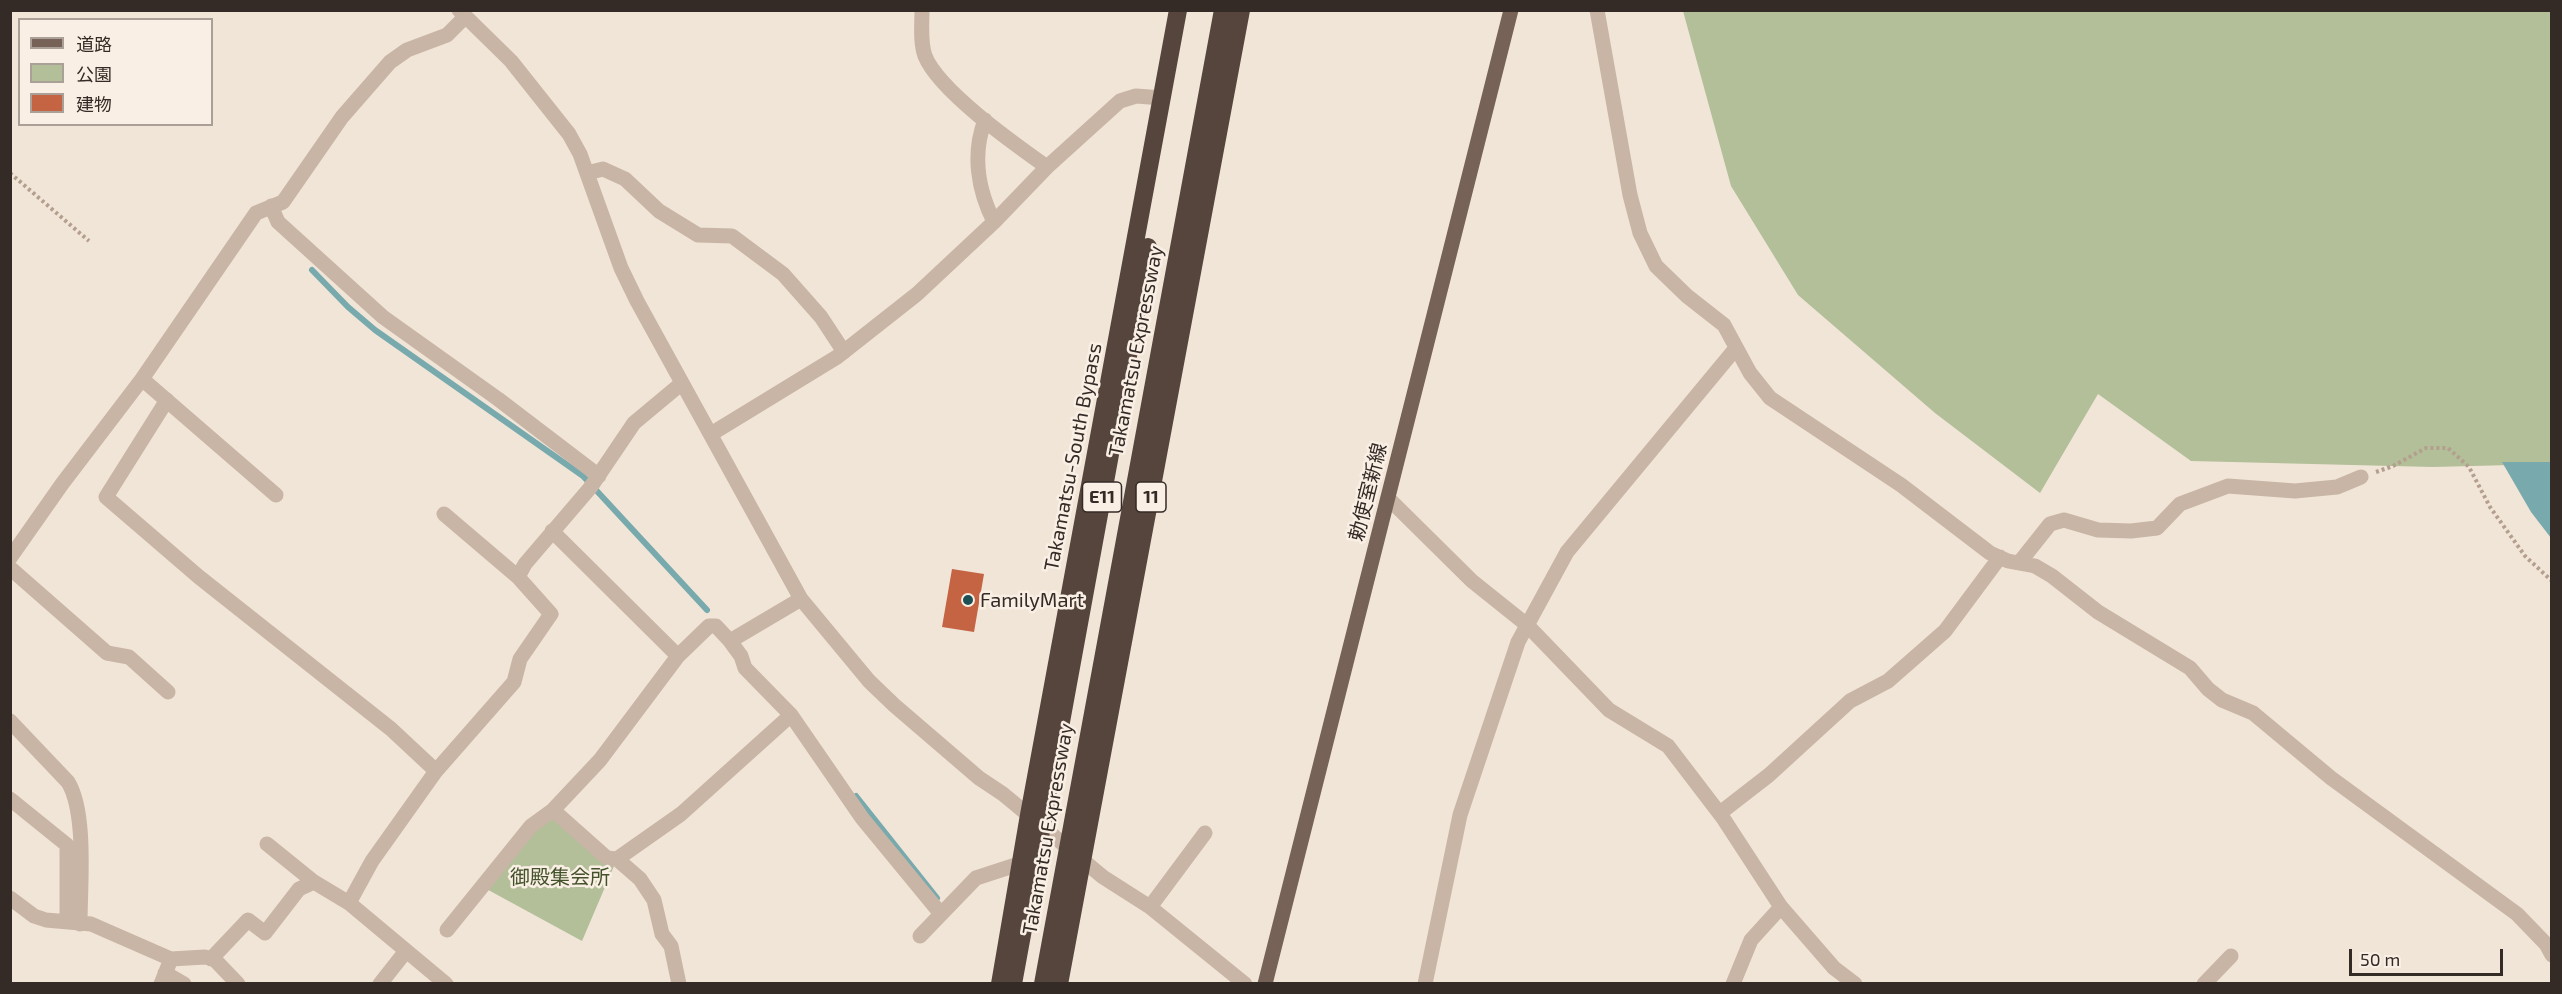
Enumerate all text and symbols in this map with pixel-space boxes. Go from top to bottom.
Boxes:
legend [18,18,213,126]
text: 道路 [76,33,112,55]
text: 公園 [76,63,112,85]
text: 建物 [76,93,112,115]
street label: Takamatsu Expressway [1104,244,1168,458]
street label: Takamatsu-South Bypass [1039,341,1107,573]
street label: 勅使室新線 [1344,441,1392,543]
road number: E11 [1082,482,1122,512]
road number: 11 [1136,482,1166,512]
place label: FamilyMart [980,588,1084,612]
marker: FamilyMart [961,593,975,607]
street label: Takamatsu Expressway [1018,721,1078,937]
park label: 御殿集会所 [510,865,610,889]
scale bar [2352,937,2506,975]
text: 50 m [2360,948,2400,970]

